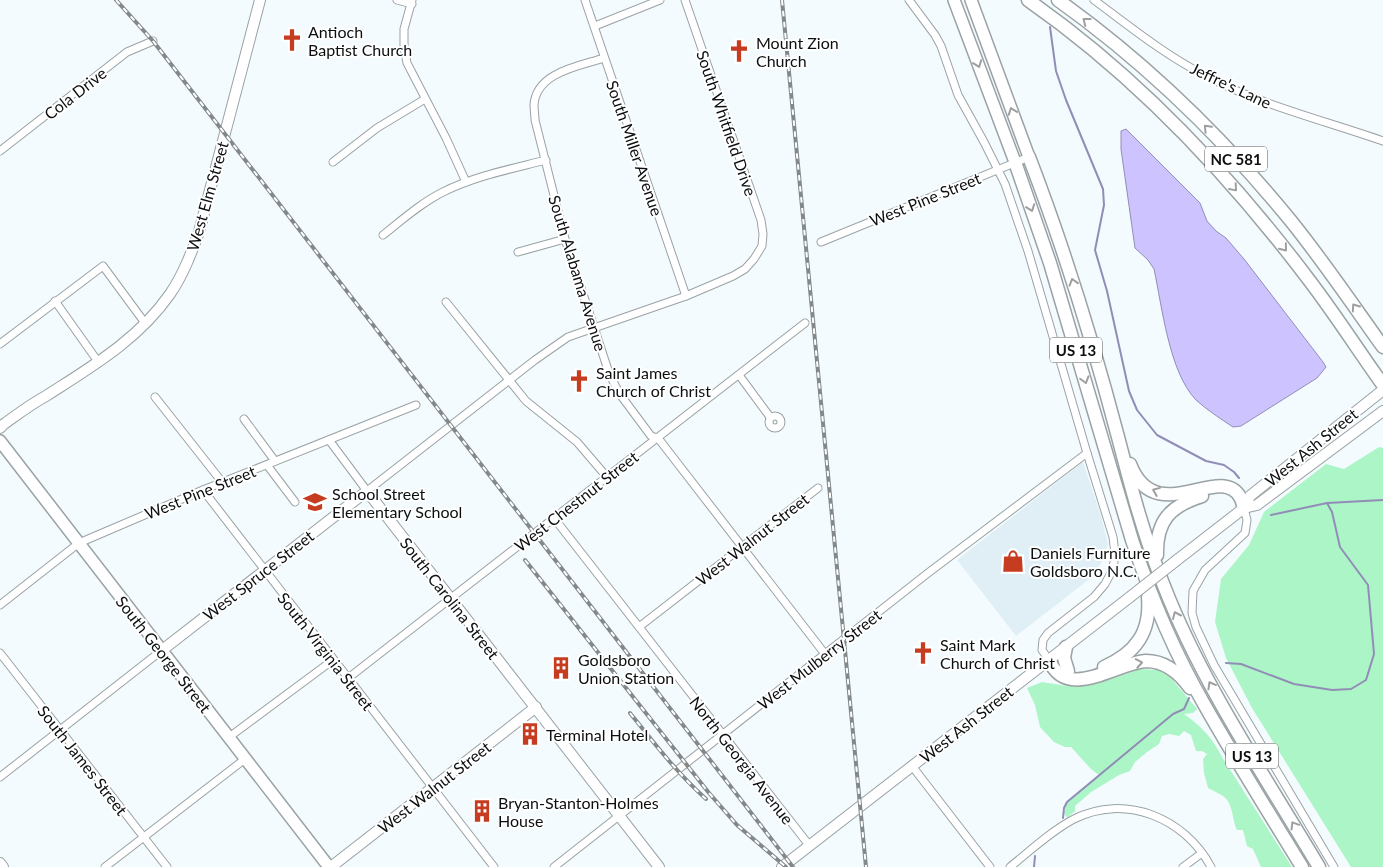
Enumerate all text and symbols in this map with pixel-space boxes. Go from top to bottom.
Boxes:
one-way arrow [1082,17,1091,26]
place label: Antioch Baptist Church [308,22,412,59]
church icon: Antioch Baptist Church [279,27,305,53]
place label: Mount Zion Church [756,33,839,70]
church icon: Mount Zion Church [726,38,752,64]
street label: South Whitfield Drive [693,48,761,198]
street label: Jeffre's Lane [1188,58,1274,112]
one-way arrow [972,59,982,68]
street label: Cola Drive [40,63,110,123]
street label: South Miller Avenue [603,78,667,218]
one-way arrow [1008,107,1018,116]
one-way arrow [1204,125,1213,134]
street label: West Elm Street [182,139,232,253]
road number: NC 581 [1205,146,1267,172]
street label: West Pine Street [867,168,983,230]
one-way arrow [1228,182,1237,191]
street label: South Alabama Avenue [545,193,611,353]
one-way arrow [1025,204,1035,212]
one-way arrow [1279,242,1287,251]
one-way arrow [1068,278,1078,287]
one-way arrow [1352,303,1361,313]
road number: US 13 [1050,338,1102,362]
place label: Saint James Church of Christ [596,363,711,400]
church icon: Saint James Church of Christ [566,368,592,394]
one-way arrow [1079,376,1089,384]
street label: West Ash Street [1261,404,1361,490]
street label: West Chestnut Street [510,447,642,555]
street label: West Pine Street [142,461,258,523]
place label: School Street Elementary School [332,484,462,521]
one-way arrow [1152,487,1161,497]
school or university icon: School Street Elementary School [302,489,328,515]
street label: West Walnut Street [692,489,812,589]
street label: West Spruce Street [199,526,317,624]
street label: South Carolina Street [397,533,504,663]
place label: Daniels Furniture Goldsboro N.C. [1030,543,1151,580]
shop icon: Daniels Furniture Goldsboro N.C. [1000,548,1026,574]
street label: South Virginia Street [274,588,378,714]
street label: South George Street [112,592,216,716]
street label: West Mulberry Street [753,605,885,713]
one-way arrow [1172,611,1182,620]
place label: Saint Mark Church of Christ [940,635,1055,672]
church icon: Saint Mark Church of Christ [910,640,936,666]
place label: Goldsboro Union Station [578,650,674,687]
building icon: Goldsboro Union Station [548,655,574,681]
one-way arrow [1134,659,1143,669]
street label: West Ash Street [916,681,1017,766]
one-way arrow [1207,681,1217,690]
street label: North Georgia Avenue [686,692,798,828]
street label: South James Street [34,701,132,819]
building icon: Terminal Hotel [517,721,543,747]
place label: Terminal Hotel [546,725,648,744]
street label: West Walnut Street [374,737,494,837]
road number: US 13 [1226,744,1278,768]
place label: Bryan-Stanton-Holmes House [498,793,659,830]
building icon: Bryan-Stanton-Holmes House [469,798,495,824]
one-way arrow [1290,822,1300,831]

